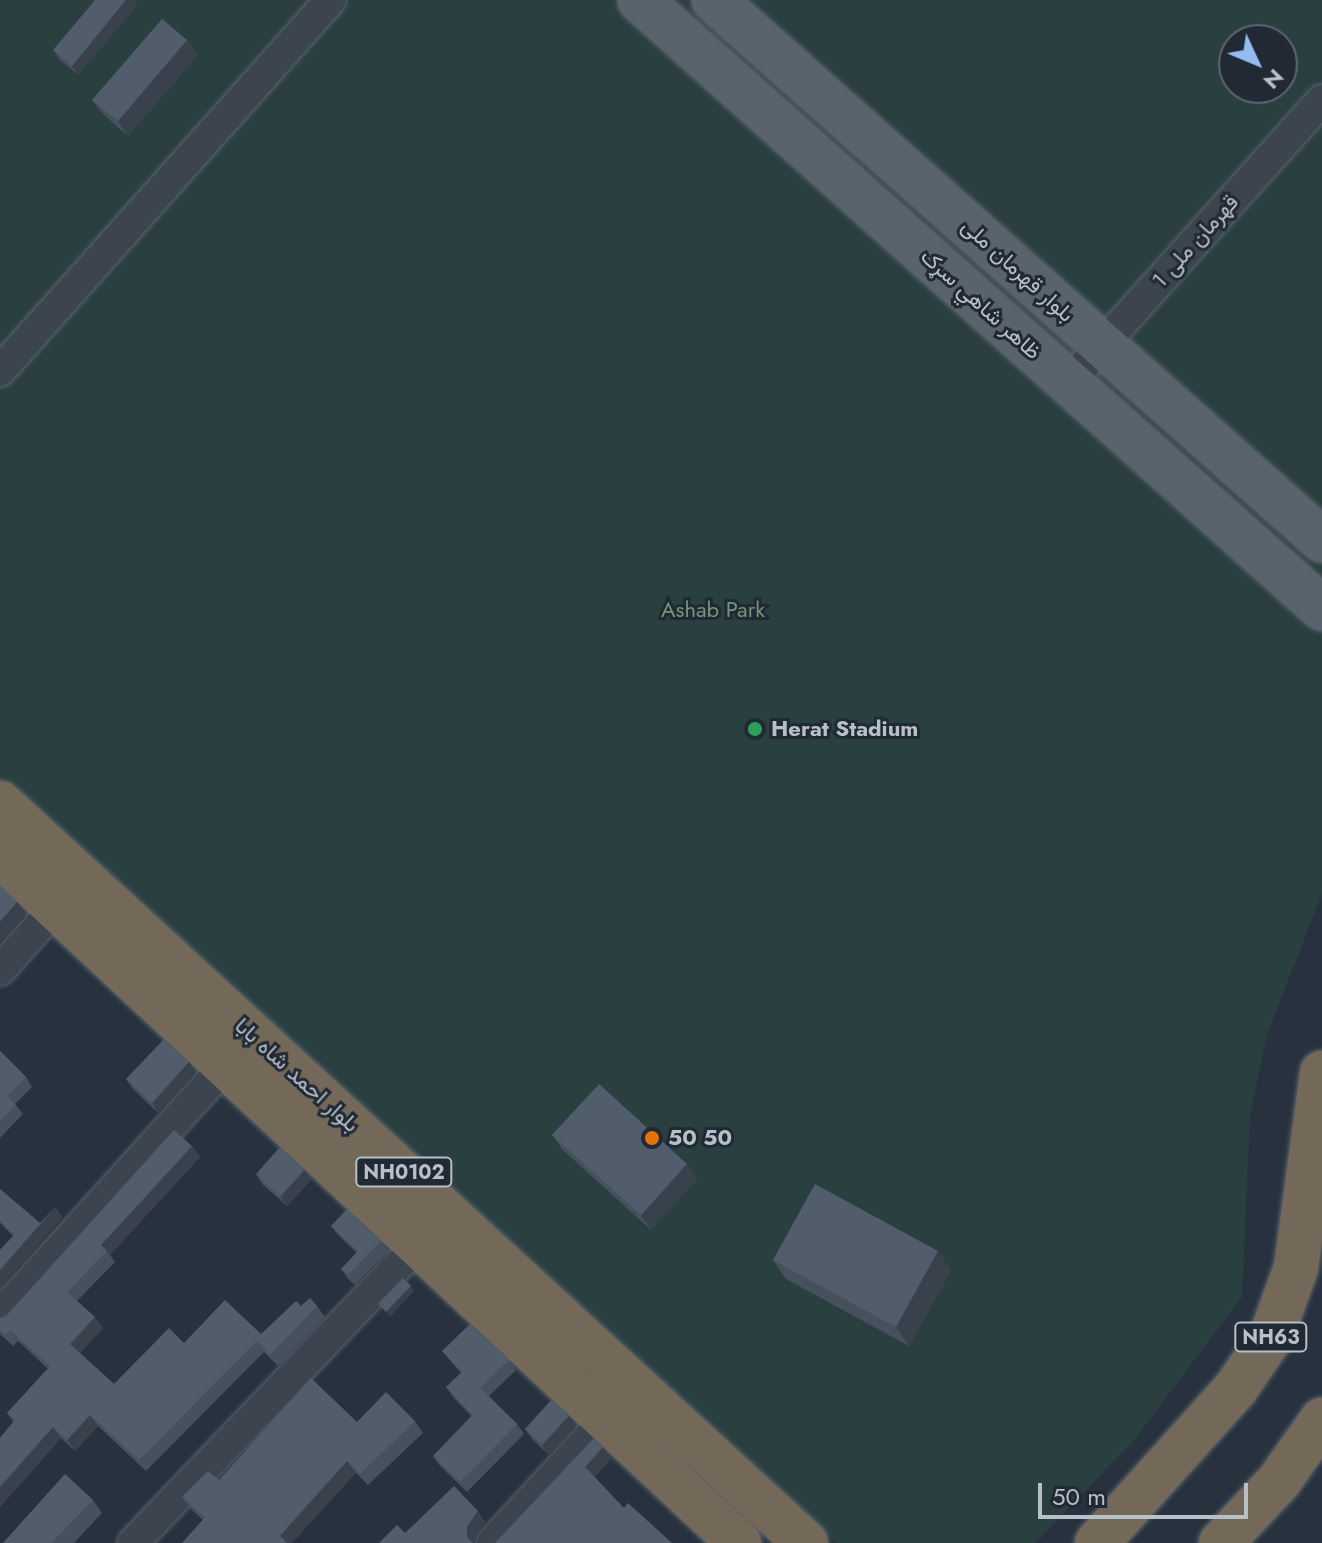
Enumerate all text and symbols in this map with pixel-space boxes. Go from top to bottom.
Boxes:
north arrow [1218,24,1298,104]
text: N [1256,62,1291,97]
street label: قهرمان ملی 1 [1146,189,1244,293]
street label: بلوار قهرمان ملی [956,213,1080,327]
street label: ظاهر شاهي سړک [915,243,1047,365]
park label: Ashab Park [661,597,765,623]
place label: Herat Stadium [771,716,918,742]
marker: Herat Stadium [746,720,764,738]
street label: بلوار احمد شاه بابا [230,1012,364,1138]
place label: 50 50 [668,1125,732,1151]
marker: 50 50 [643,1129,661,1147]
road number: NH0102 [354,1156,454,1188]
road number: NH63 [1233,1321,1309,1353]
scale bar [1042,1467,1252,1517]
text: 50 m [1052,1479,1106,1514]

